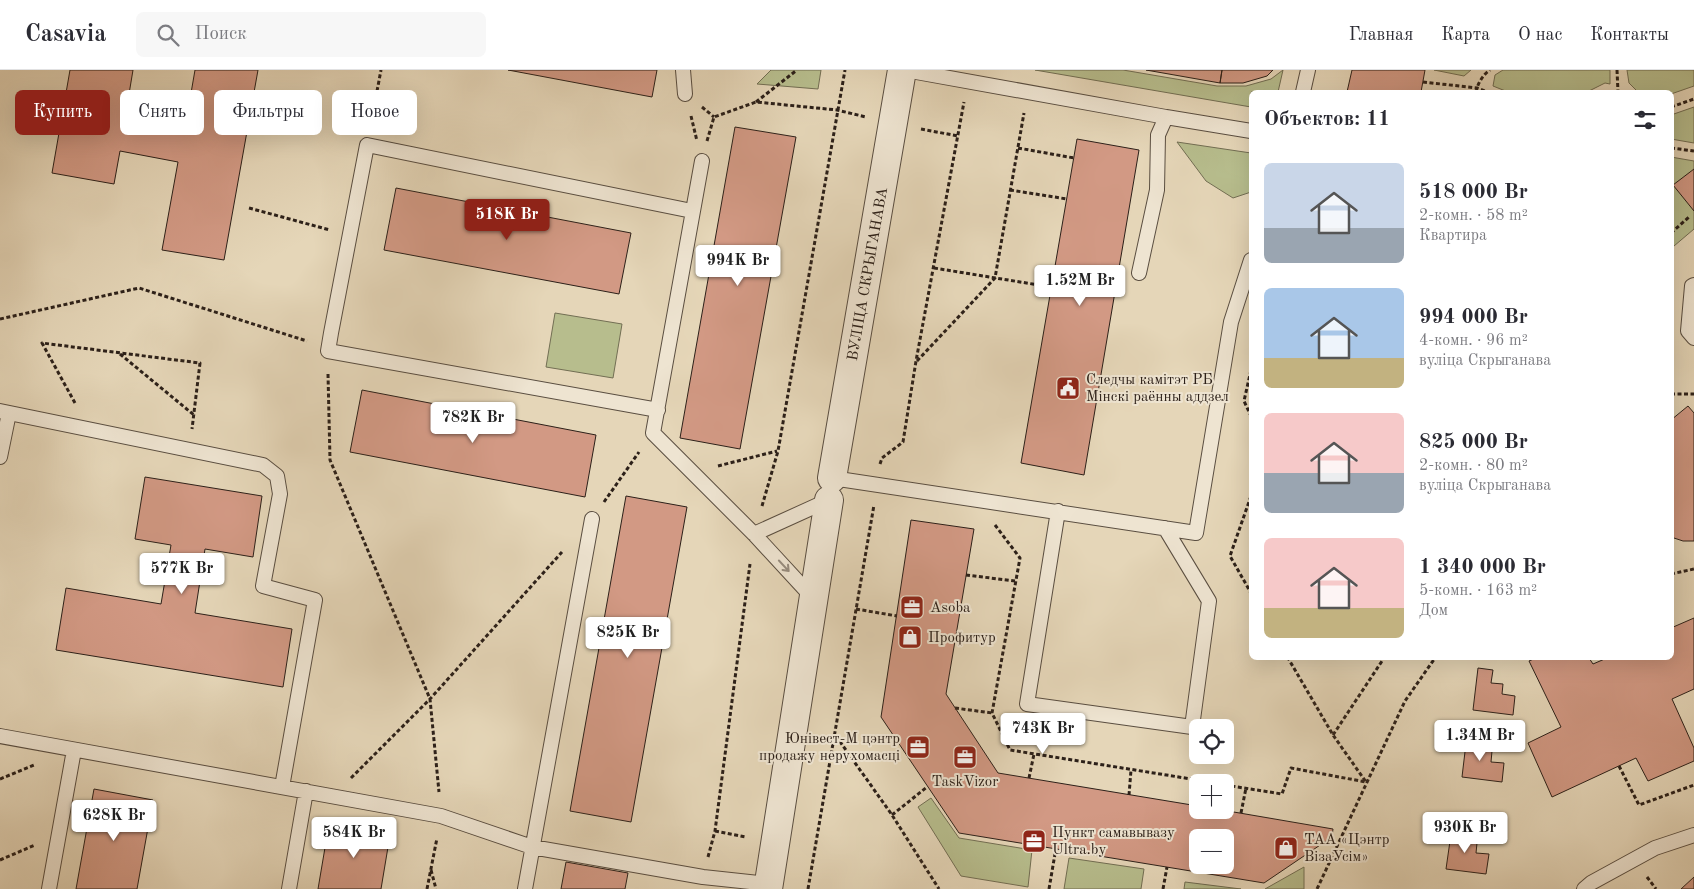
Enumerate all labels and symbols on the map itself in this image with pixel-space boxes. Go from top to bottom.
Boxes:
street label: ВУЛІЦА СКРЫГАНАВА [846,186,891,362]
pin: 518K Br [461,198,553,241]
pin: 994K Br [692,244,784,287]
pin: 1.52M Br [1028,264,1132,307]
place label: Следчы камітэт РБ Мінскі раённы аддзел [1086,373,1229,405]
public building icon: Следчы камітэт РБ Мінскі раённы аддзел [1055,375,1081,401]
pin: 782K Br [427,402,519,444]
pin: 577K Br [136,552,228,595]
one-way arrow [778,560,790,573]
office icon: Asoba [899,594,925,620]
place label: Asoba [930,601,971,616]
pin: 825K Br [582,616,674,659]
shop icon: Профитур [897,624,923,650]
place label: Профитур [928,631,996,646]
pin: 743K Br [997,712,1089,755]
pin: 1.34M Br [1428,720,1532,762]
place label: Юнівест-М цэнтр продажу нерухомасці [759,732,900,764]
office icon: Юнівест-М цэнтр продажу нерухомасці [905,734,931,760]
office icon: TaskVizor [952,744,978,770]
place label: TaskVizor [932,775,998,790]
pin: 628K Br [68,800,160,842]
pin: 930K Br [1419,812,1511,854]
pin: 584K Br [308,816,400,859]
place label: Пункт самавывазу Ultra.by [1052,826,1175,858]
office icon: Пункт самавывазу Ultra.by [1021,828,1047,854]
place label: ТАА «Цэнтр ВізаУсім» [1304,833,1390,865]
shop icon: ТАА «Цэнтр ВізаУсім» [1273,835,1299,861]

